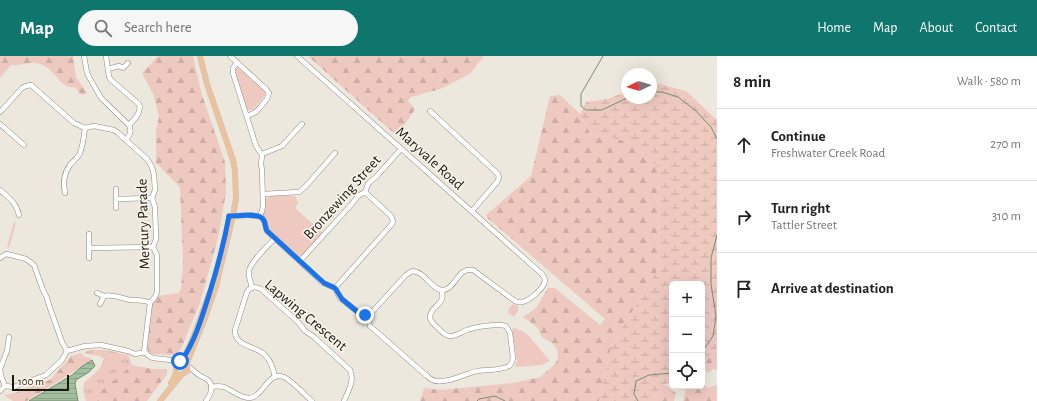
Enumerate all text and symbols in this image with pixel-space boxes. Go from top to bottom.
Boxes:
search box [78,10,358,46]
icon: search [92,17,114,39]
text: Map [20,19,54,38]
text: Search here [124,20,192,35]
text: Home [817,21,851,35]
text: Map [873,21,897,35]
text: About [919,21,953,35]
text: Contact [975,21,1017,35]
north arrow [621,68,657,104]
text: 8 min [733,73,771,90]
text: Walk · 580 m [957,75,1021,88]
street label: Maryvale Road [393,124,467,193]
text: Continue [771,129,826,144]
icon: ahead [733,134,755,156]
text: 270 m [990,138,1021,151]
text: Freshwater Creek Road [771,147,885,160]
street label: Bronzewing Street [301,152,384,242]
street label: Mercury Parade [134,178,153,270]
text: Turn right [771,201,830,216]
icon: right [733,206,755,228]
text: 310 m [992,210,1021,223]
text: Tattler Street [771,219,837,232]
street label: Lapwing Crescent [262,277,350,354]
icon: arrive [733,278,755,300]
map controls [669,281,705,389]
button: + [669,281,705,317]
text: Arrive at destination [771,281,894,296]
route end [356,306,374,324]
button: − [669,317,705,353]
route start [171,352,189,370]
button: locate [669,353,705,389]
scale bar [12,373,69,392]
text: 100 m [18,376,44,387]

